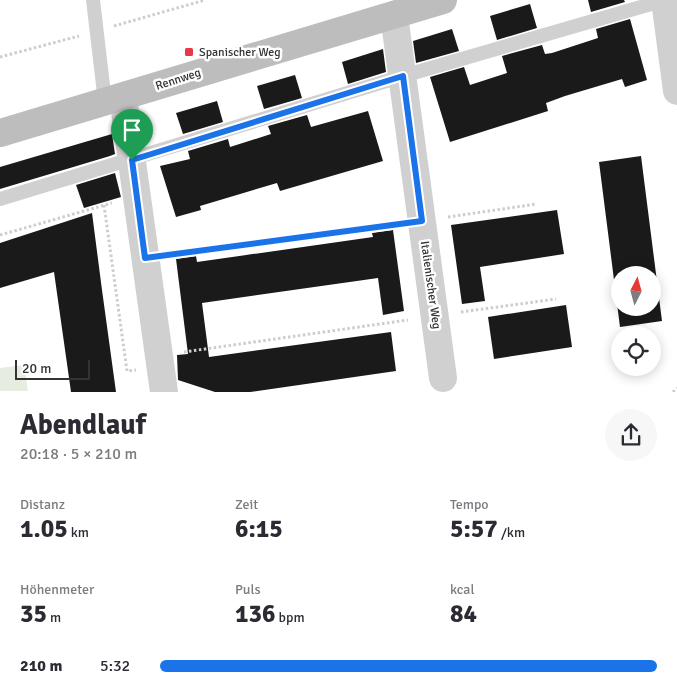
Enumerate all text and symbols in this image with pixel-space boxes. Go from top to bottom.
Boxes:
place label: Spanischer Weg [199,45,280,60]
marker: Spanischer Weg [183,46,195,58]
street label: Rennweg [154,65,203,94]
pin [111,109,153,160]
icon: arrive [118,116,146,144]
street label: Italienischer Weg [417,240,444,330]
north arrow [611,266,661,316]
map controls [611,266,661,376]
button: locate [611,326,661,376]
scale bar [15,357,90,380]
text: 20 m [22,360,51,377]
text: Abendlauf [20,408,146,442]
button: share [605,409,657,461]
text: 20:18 · 5 × 210 m [20,444,137,464]
text: Distanz [20,496,65,513]
text: Zeit [235,496,258,513]
text: Tempo [450,496,489,513]
text: 1.05 [20,513,68,544]
text: 6:15 [235,513,283,544]
text: 5:57 [450,513,498,544]
text: km [68,524,89,541]
text: /km [498,524,525,541]
text: Höhenmeter [20,581,94,598]
text: Puls [235,581,261,598]
text: kcal [450,581,475,598]
text: 35 [20,598,47,629]
text: 136 [235,598,276,629]
text: 84 [450,598,477,629]
text: m [47,609,61,626]
text: bpm [276,609,305,626]
text: 210 m [20,656,62,676]
text: 5:32 [100,656,130,676]

